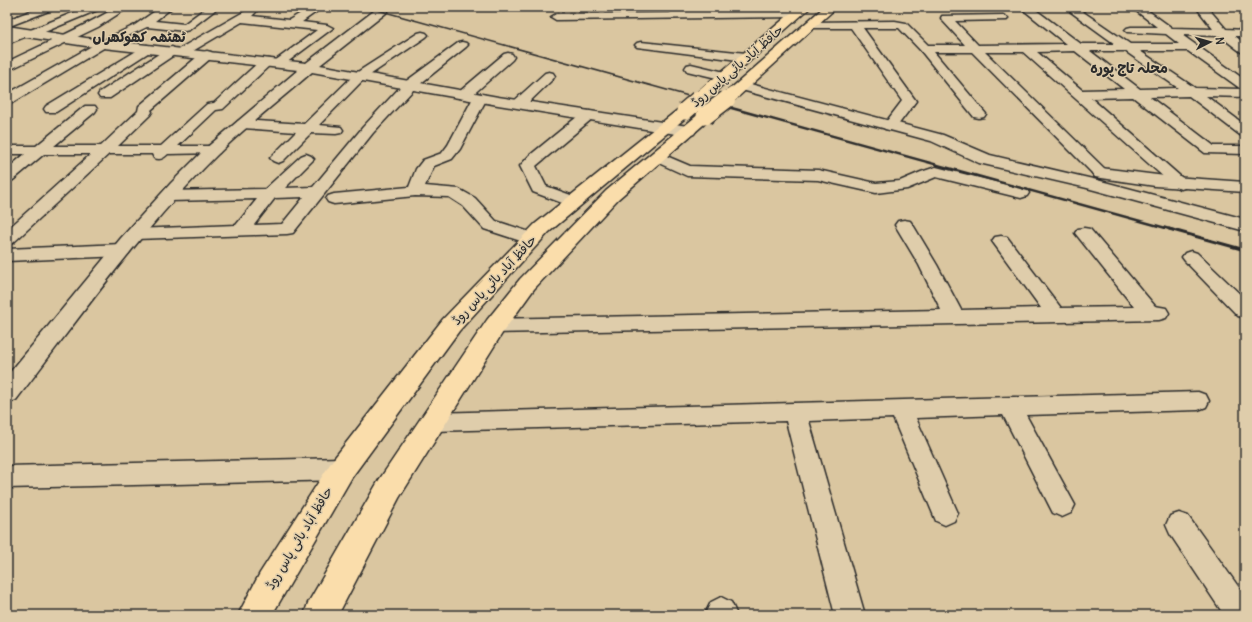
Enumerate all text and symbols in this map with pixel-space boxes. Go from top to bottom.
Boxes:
street label: حافظ آباد بائی پاس روڈ [687,21,787,112]
north arrow [1190,22,1230,62]
district label: ٹھٹھہ کھوکھراں [93,28,186,47]
text: N [1213,36,1227,45]
district label: محلہ تاج پورہ [1090,59,1168,78]
street label: حافظ آباد بائی پاس روڈ [448,231,541,329]
street label: حافظ آباد بائی پاس روڈ [262,483,337,593]

